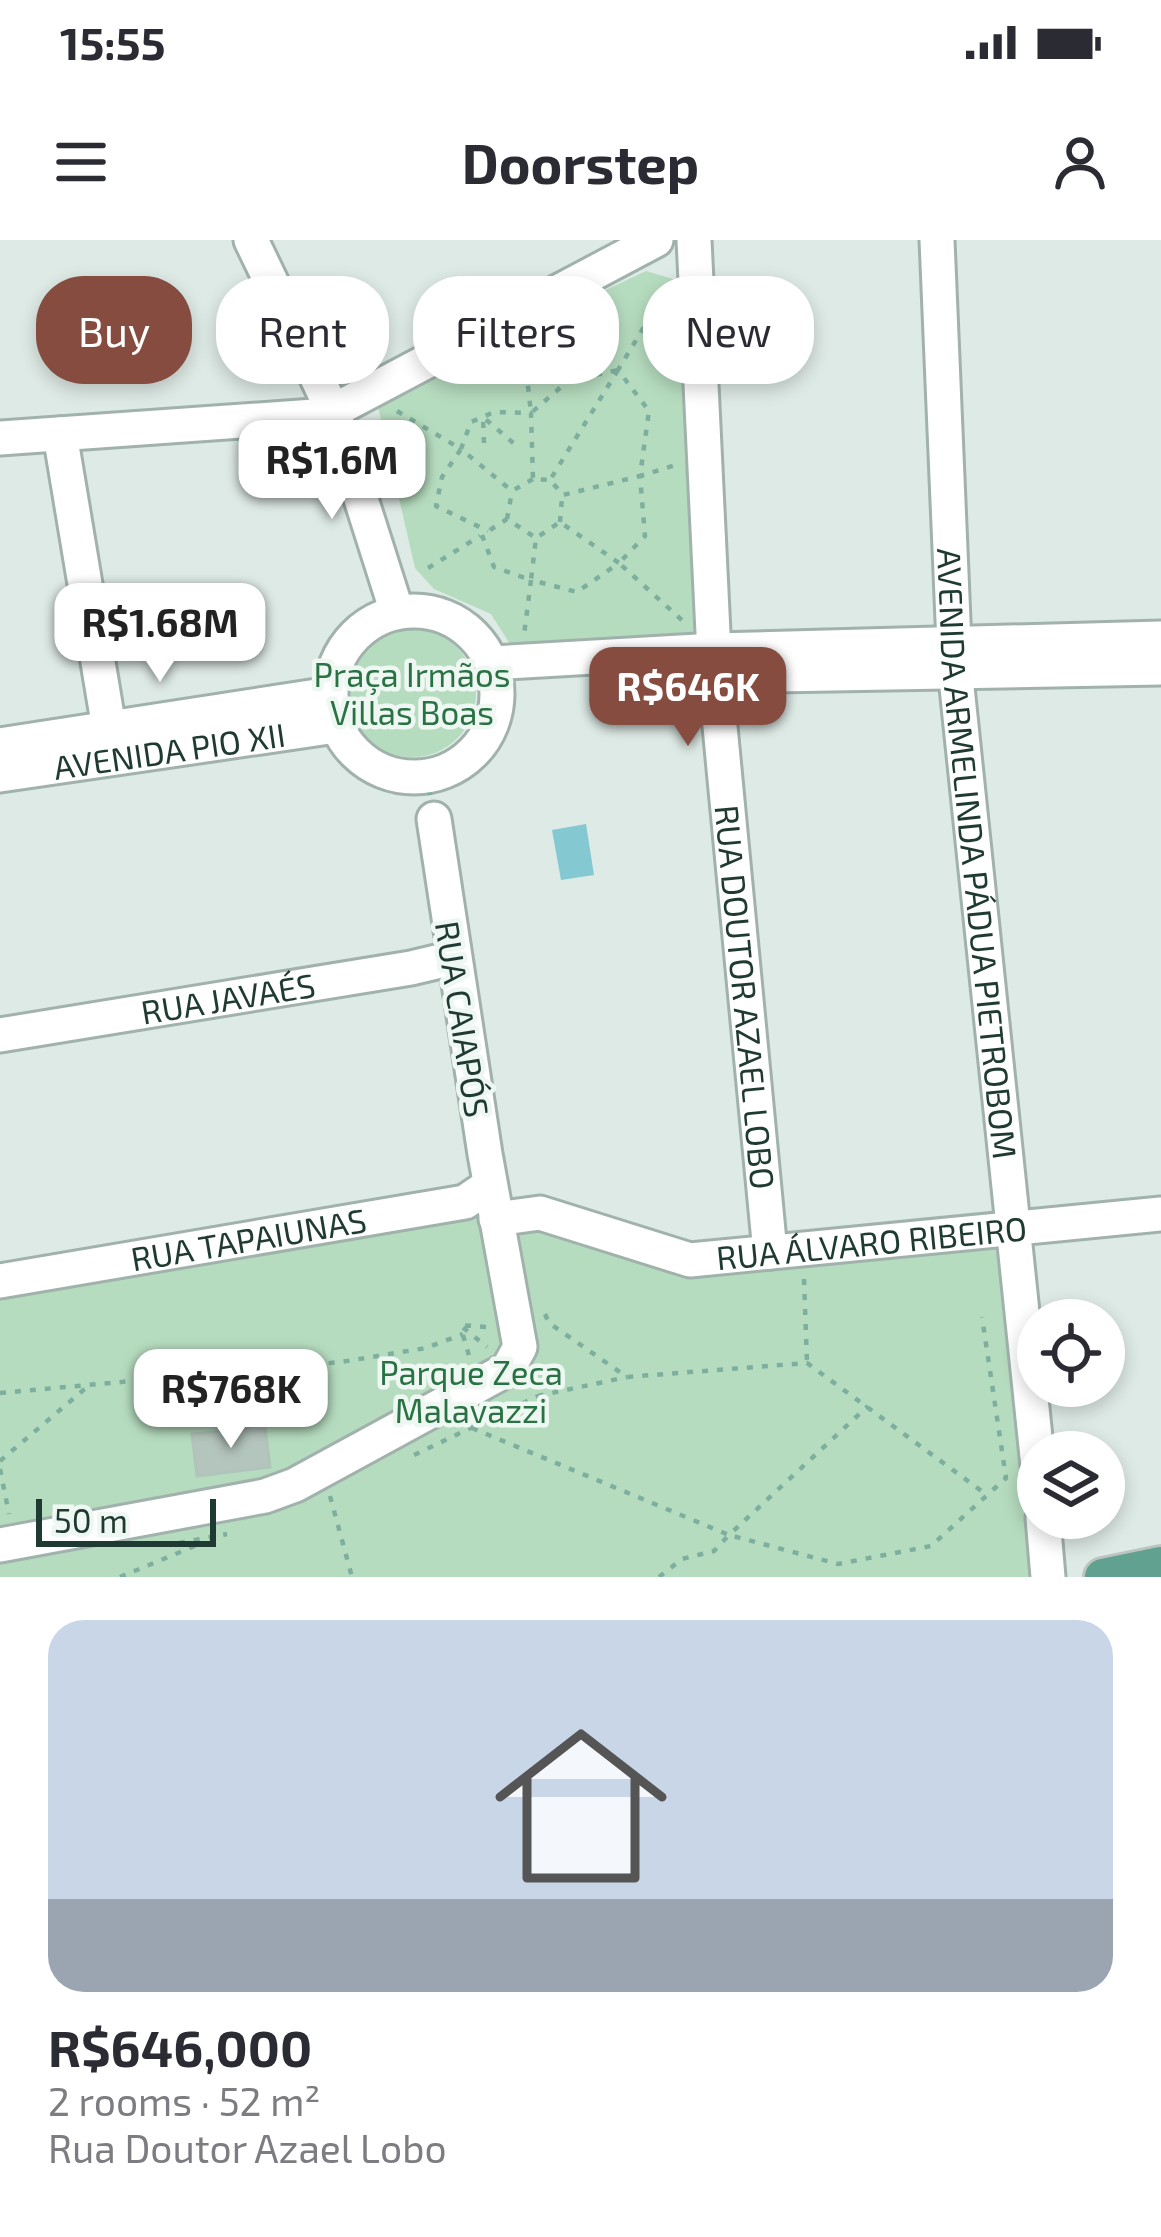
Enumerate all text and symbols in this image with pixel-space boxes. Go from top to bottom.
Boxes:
text: 15:55 [60,15,166,69]
icon: menu [48,129,114,195]
icon: person [1047,129,1113,195]
text: Doorstep [462,130,699,195]
chip: Buy [36,276,192,384]
chip: Rent [216,276,389,384]
chip: Filters [413,276,619,384]
chip: New [643,276,814,384]
pin: R$1.6M [234,420,430,522]
text: R$1.6M [266,435,398,482]
street label: AVENIDA ARMELINDA PÁDUA PIETROBOM [930,547,1026,1161]
pin: R$1.68M [49,583,271,685]
text: R$1.68M [81,598,239,645]
pin: R$646K [590,647,786,749]
park label: Praça Irmãos Villas Boas [314,654,510,732]
text: R$646K [616,662,760,709]
street label: AVENIDA PIO XII [51,714,288,787]
street label: RUA DOUTOR AZAEL LOBO [708,803,784,1191]
street label: RUA CAIAPÓS [428,918,498,1120]
street label: RUA JAVAÉS [138,964,318,1032]
street label: RUA TAPAIUNAS [128,1199,369,1278]
street label: RUA ÁLVARO RIBEIRO [714,1207,1029,1277]
map controls [1017,1299,1125,1539]
button: locate [1017,1299,1125,1407]
pin: R$768K [133,1349,329,1451]
park label: Parque Zeca Malavazzi [379,1352,563,1430]
text: R$768K [161,1364,301,1411]
button: layers [1017,1431,1125,1539]
scale bar [36,1493,216,1546]
text: 50 m [54,1500,128,1540]
icon: home [473,1698,689,1914]
text: R$646,000 [48,2016,312,2077]
text: 2 rooms · 52 m² [48,2077,320,2124]
text: Rua Doutor Azael Lobo [48,2124,447,2171]

